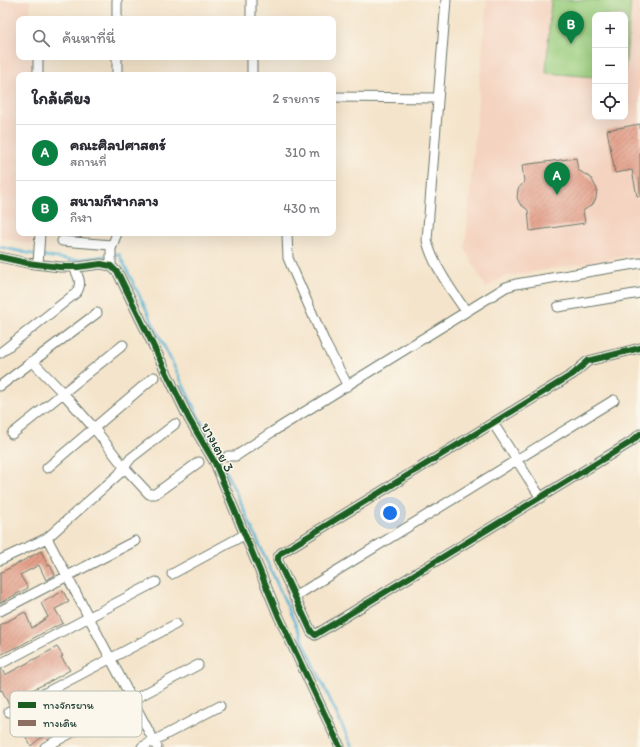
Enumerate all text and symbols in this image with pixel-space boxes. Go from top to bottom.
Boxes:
pin: B [558,11,584,44]
map controls [592,12,628,120]
button: + [592,12,628,48]
search box [16,16,336,60]
icon: search [30,27,52,49]
text: ค้นหาที่นี่ [62,29,115,47]
button: − [592,48,628,84]
button: locate [592,84,628,120]
text: ใกล้เคียง [32,88,91,108]
text: 2 รายการ [273,91,320,106]
text: คณะศิลปศาสตร์ [70,136,166,154]
text: A [41,145,49,160]
text: 310 m [285,145,320,160]
text: สถานที่ [70,154,106,169]
pin: A [544,162,570,195]
text: สนามกีฬากลาง [70,192,159,210]
text: B [41,201,49,216]
text: 430 m [283,201,320,216]
text: กีฬา [70,210,92,225]
street label: บางเตย 3 [198,420,238,475]
your location [380,503,400,523]
legend [10,691,142,737]
text: ทางจักรยาน [43,699,94,712]
text: ทางเดิน [43,717,77,730]

